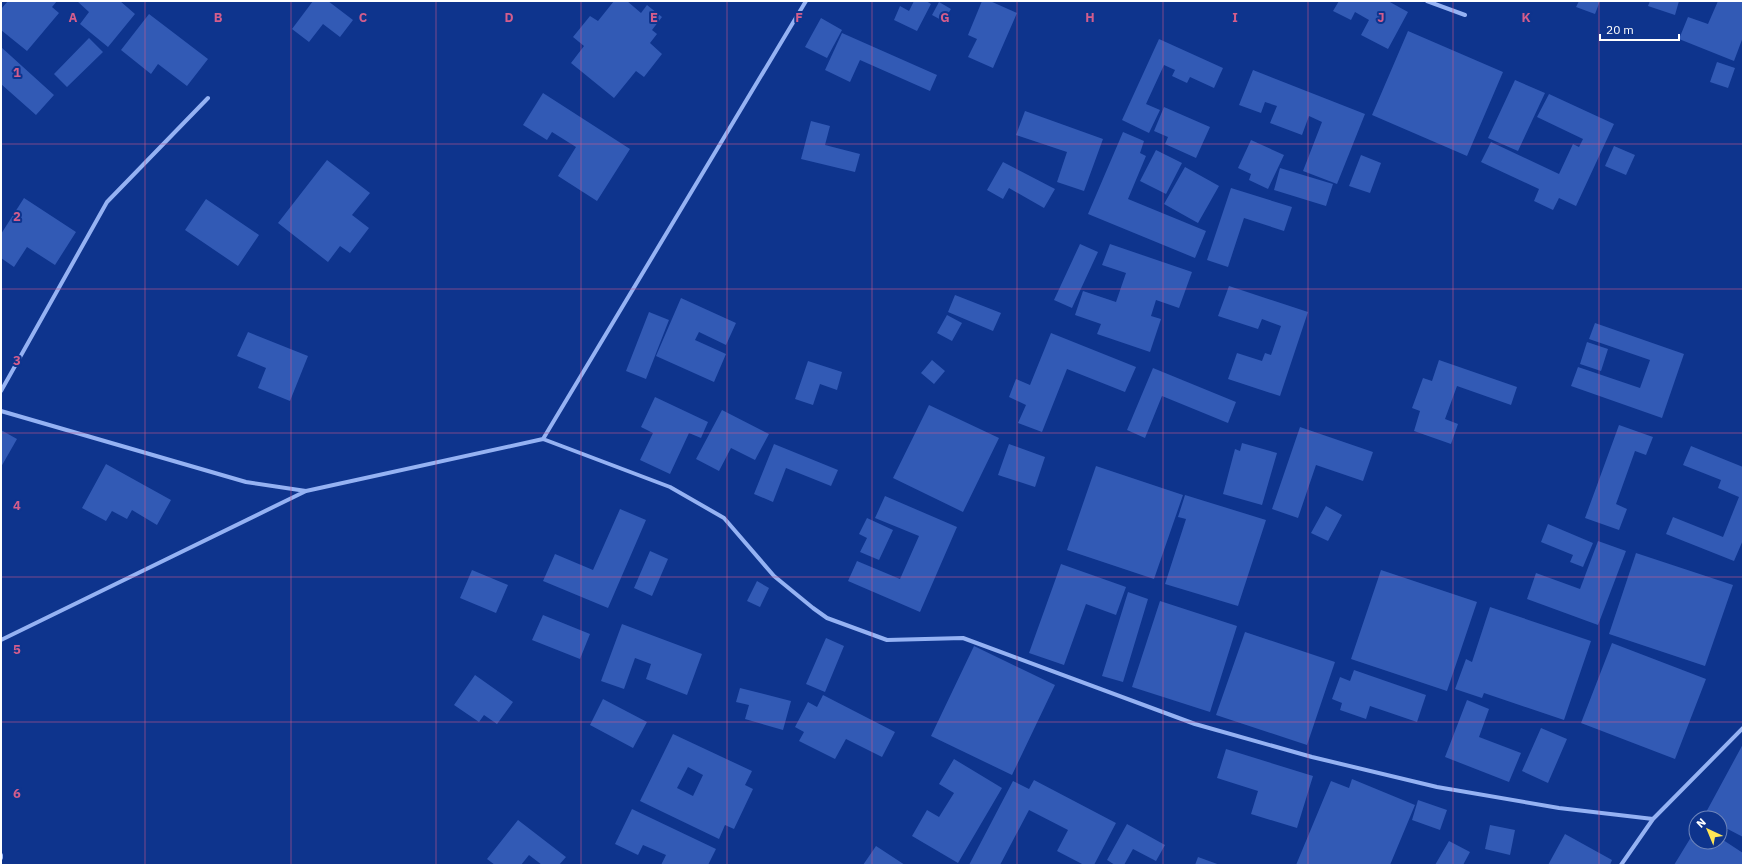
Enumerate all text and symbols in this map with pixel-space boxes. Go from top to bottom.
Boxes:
text: A [69,9,78,26]
text: B [214,9,223,26]
text: C [359,9,368,26]
text: D [504,9,514,26]
text: E [650,9,658,26]
text: F [795,9,803,26]
text: G [940,9,950,26]
text: H [1085,9,1095,26]
text: I [1232,9,1238,26]
text: J [1377,9,1385,26]
text: K [1521,9,1531,26]
scale bar [1600,16,1679,42]
text: 20 m [1606,22,1634,37]
text: 1 [13,64,21,81]
text: 2 [13,208,21,225]
text: 3 [13,352,21,369]
text: 4 [13,497,21,514]
text: 5 [13,641,21,658]
text: 6 [13,785,21,802]
north arrow [1688,810,1728,850]
text: N [1693,815,1709,831]

